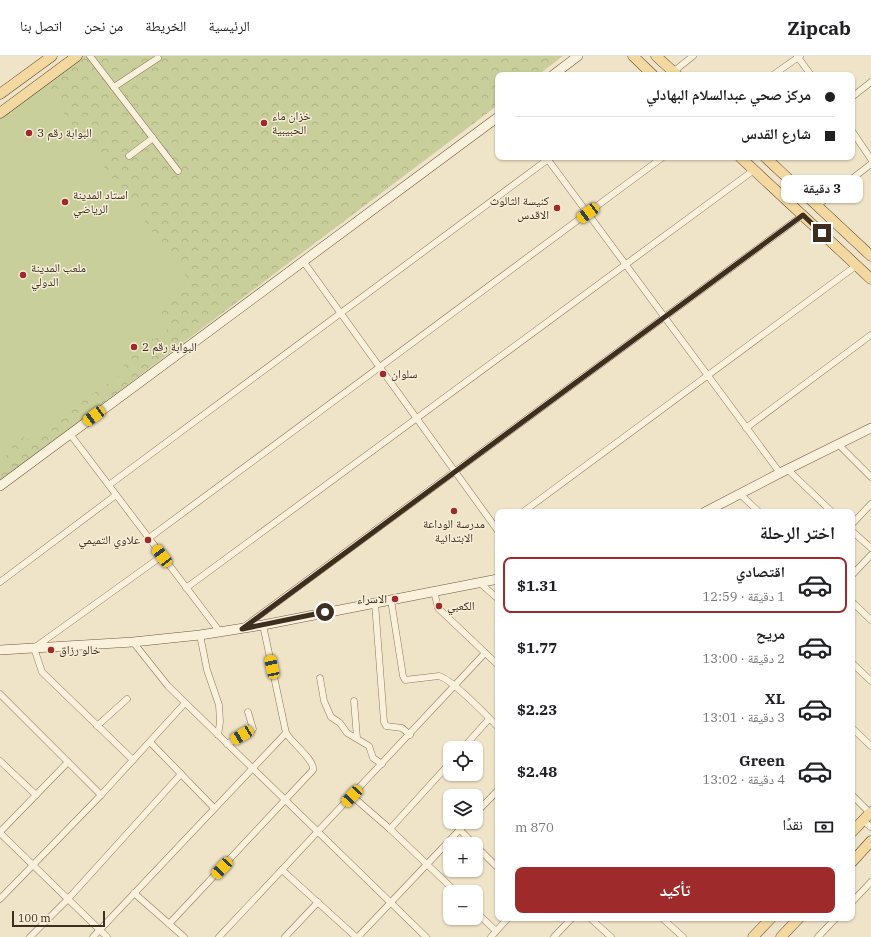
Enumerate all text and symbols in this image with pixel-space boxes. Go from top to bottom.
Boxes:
text: Zipcab [787,16,851,40]
text: اتصل بنا [20,17,62,35]
text: من نحن [84,17,123,35]
text: الخريطة [145,17,186,35]
text: الرئيسية [208,17,250,35]
text: مركز صحي عبدالسلام البهادلي [646,85,811,104]
place label: خزان ماء الحبيبية [272,108,311,137]
marker: خزان ماء الحبيبية [259,118,269,128]
text: شارع القدس [741,124,811,143]
place label: البوابة رقم 3 [37,125,92,141]
marker: البوابة رقم 3 [24,128,34,138]
callout: 3 دقيقة [781,175,863,203]
text: 3 دقيقة [803,180,841,197]
place label: استاد المدينة الرياضي [73,187,128,219]
place label: كنيسة الثالوث الاقدس [490,193,549,222]
marker: استاد المدينة الرياضي [60,197,70,207]
car [575,201,601,225]
marker: كنيسة الثالوث الاقدس [552,203,562,213]
route end [813,224,831,242]
place label: ملعب المدينة الدولي [31,260,86,292]
marker: ملعب المدينة الدولي [18,270,28,280]
place label: البوابة رقم 2 [142,339,197,355]
marker: البوابة رقم 2 [129,342,139,352]
place label: سلوان [391,366,417,381]
marker: سلوان [378,369,388,379]
car [81,404,107,428]
marker: مدرسة الوداعة الابتدائية [449,506,459,516]
place label: مدرسة الوداعة الابتدائية [423,516,485,545]
text: اختر الرحلة [760,521,835,544]
place label: علاوي التميمي [79,532,140,550]
marker: علاوي التميمي [143,535,153,545]
car [150,543,174,569]
text: اقتصادي [736,562,785,581]
icon: car [797,567,833,603]
text: $1.31 [517,576,557,595]
text: 1 دقيقة · 12:59 [703,588,785,605]
place label: الاسراء [357,591,387,606]
marker: الاسراء [390,594,400,604]
place label: الكعبي [447,598,475,616]
marker: الكعبي [434,601,444,611]
route start [316,603,334,621]
text: مريح [756,624,785,643]
icon: car [797,629,833,665]
text: $1.77 [517,638,557,657]
place label: خالو رزاق [59,642,101,657]
marker: خالو رزاق [46,645,56,655]
text: 2 دقيقة · 13:00 [703,650,785,667]
car [264,654,280,680]
text: XL [765,689,785,708]
icon: car [797,691,833,727]
text: $2.23 [517,700,557,719]
text: 3 دقيقة · 13:01 [703,709,785,726]
car [229,724,255,746]
map controls [443,741,483,925]
button: locate [443,741,483,781]
text: Green [739,751,785,770]
icon: car [797,753,833,789]
text: $2.48 [517,762,557,781]
text: 4 دقيقة · 13:02 [703,771,785,788]
car [339,783,365,809]
button: layers [443,789,483,829]
text: نقدًا [782,815,803,834]
icon: cash [813,816,835,838]
text: 870 m [515,819,554,836]
button: + [443,837,483,877]
car [209,855,235,881]
button: تأكيد [515,867,835,913]
button: − [443,885,483,925]
scale bar [12,909,105,928]
text: 100 m [18,911,51,925]

